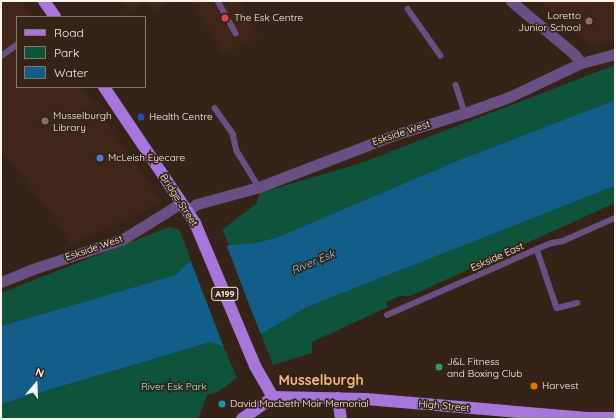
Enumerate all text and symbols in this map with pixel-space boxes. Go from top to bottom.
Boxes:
place label: Loretto Junior School [518,9,581,32]
marker: The Esk Centre [219,12,231,24]
place label: The Esk Centre [234,12,303,24]
legend [16,16,146,88]
marker: Loretto Junior School [584,16,594,26]
text: Road [54,25,84,40]
text: Park [54,45,79,60]
text: Water [54,65,88,80]
place label: Musselburgh Library [53,109,112,132]
place label: Health Centre [149,111,213,123]
marker: Health Centre [136,112,146,122]
marker: Musselburgh Library [40,116,50,126]
street label: Eskside West [371,118,431,148]
place label: McLeish Eyecare [108,152,185,164]
marker: McLeish Eyecare [95,153,105,163]
street label: Bridge Street [158,171,200,229]
street label: Eskside West [64,233,124,263]
street label: Eskside East [469,240,525,274]
water label: River Esk [289,247,337,277]
road number: A199 [211,287,239,301]
place label: J&L Fitness and Boxing Club [447,355,522,378]
marker: J&L Fitness and Boxing Club [434,362,444,372]
north arrow [16,364,56,404]
text: N [34,365,46,381]
district label: Musselburgh [278,372,364,388]
place label: Harvest [542,380,579,392]
park label: River Esk Park [141,381,207,393]
marker: Harvest [529,381,539,391]
place label: David Macbeth Moir Memorial [230,398,369,410]
street label: High Street [418,398,470,414]
marker: David Macbeth Moir Memorial [217,399,227,409]

